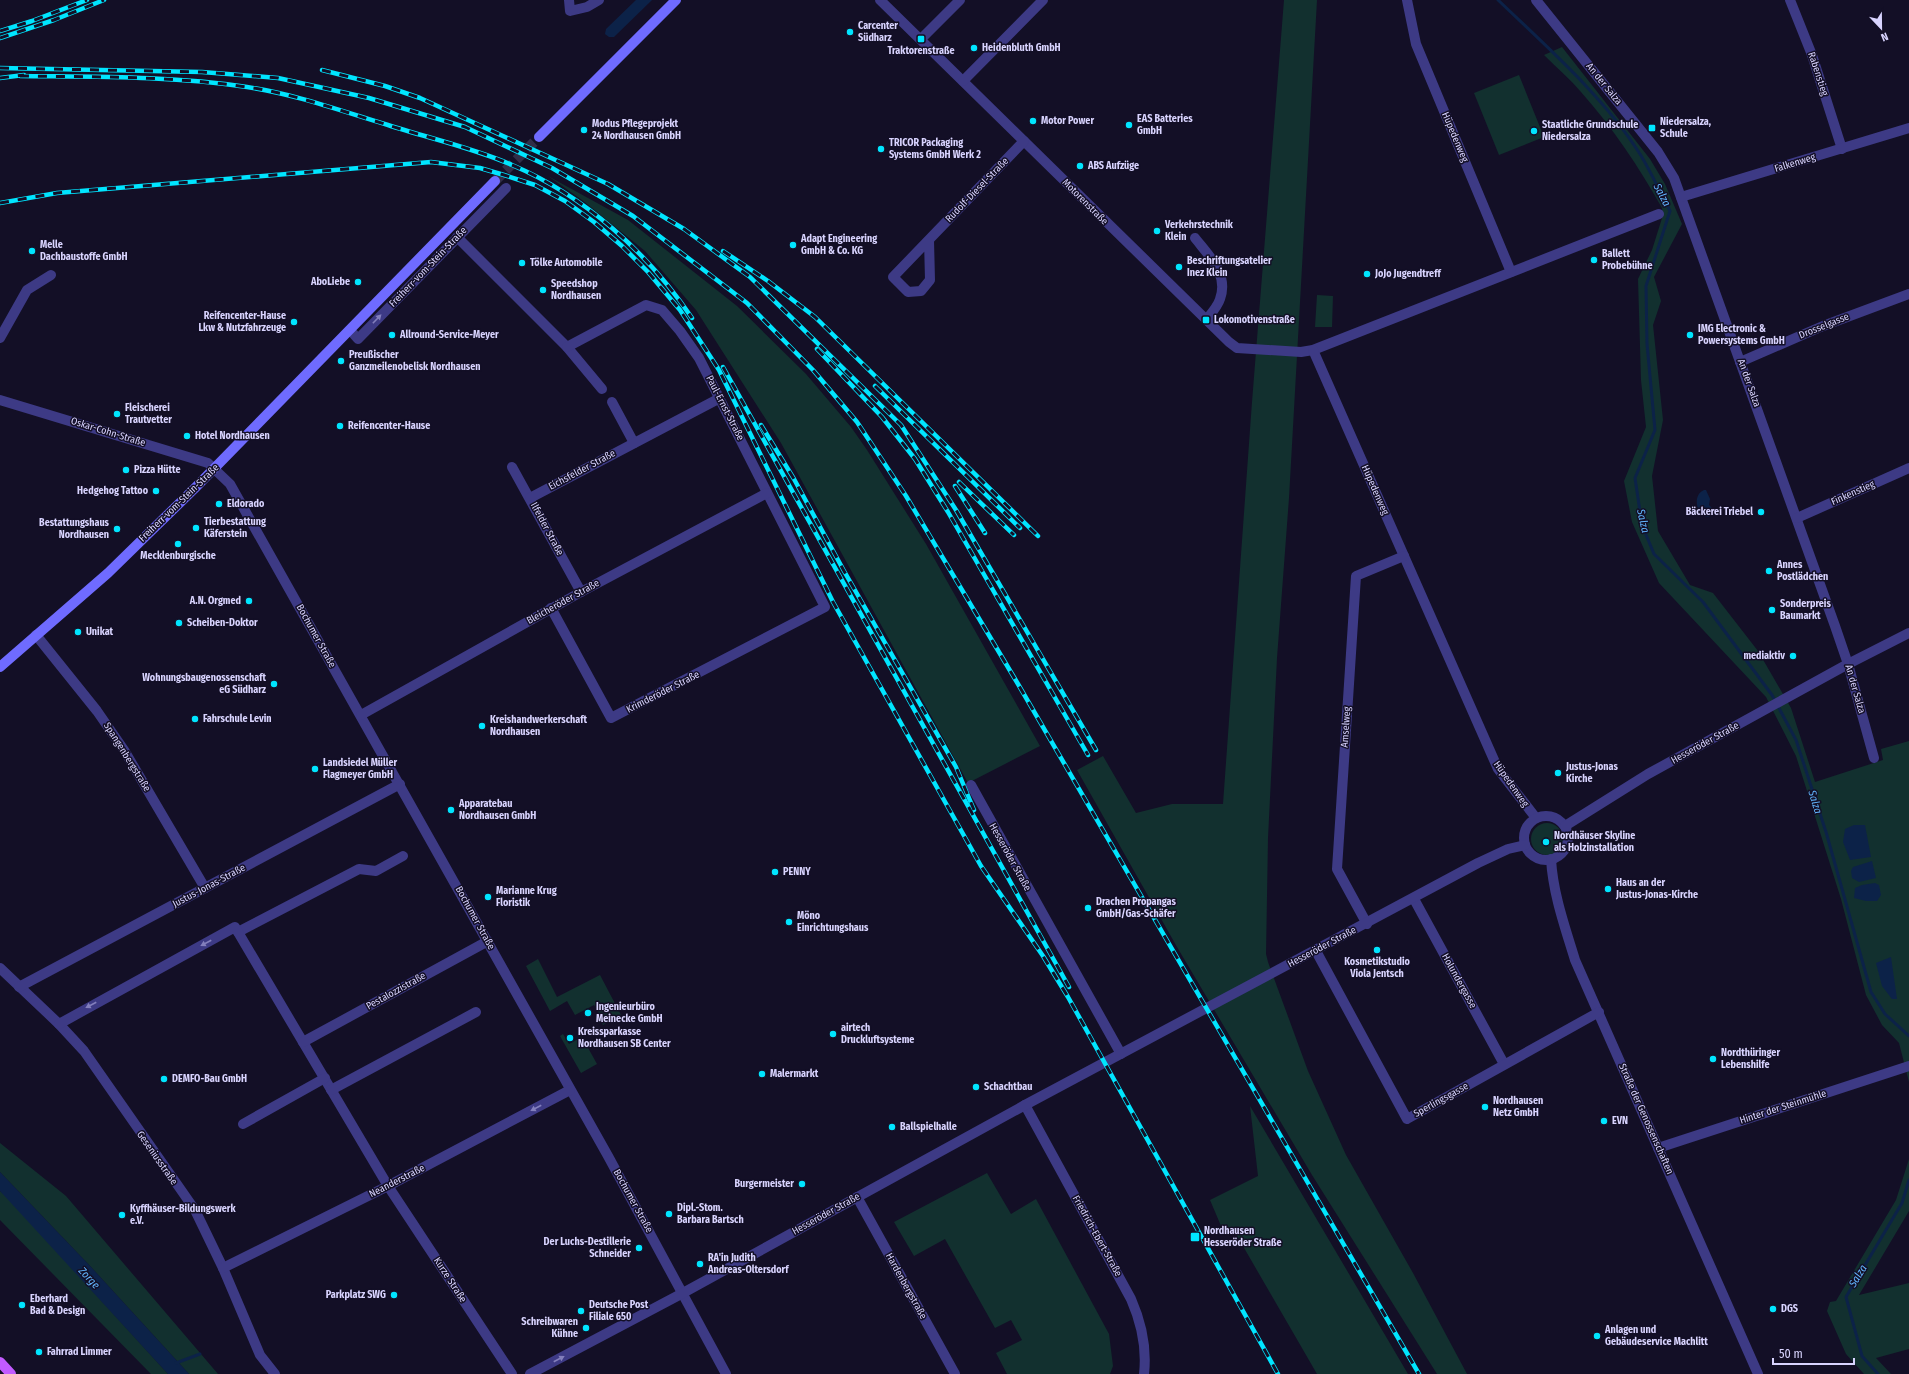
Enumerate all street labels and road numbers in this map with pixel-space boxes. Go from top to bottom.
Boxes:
street label: Rabenstieg [1805,51,1831,98]
street label: An der Salza [1584,61,1625,107]
street label: Hüpedenweg [1439,110,1471,164]
street label: Falkenweg [1773,151,1817,175]
street label: Rudolf-Diesel-Straße [943,155,1011,225]
street label: Motorenstraße [1060,177,1111,228]
street label: Freiherr-vom-Stein-Straße [387,224,469,309]
street label: Drosselgasse [1797,310,1851,341]
street label: An der Salza [1735,357,1763,409]
street label: Paul-Ernst-Straße [703,373,747,443]
street label: Oskar-Cohn-Straße [69,415,147,449]
street label: Eichsfelder Straße [546,447,618,493]
street label: Freiherr-vom-Stein-Straße [137,462,222,544]
street label: Hüpedenweg [1359,463,1391,517]
street label: Finkenstieg [1829,478,1877,508]
street label: Ilfelder Straße [528,500,566,558]
street label: Bleicheröder Straße [525,577,601,627]
street label: Bochumer Straße [294,602,338,670]
street label: An der Salza [1842,663,1868,715]
street label: Krimderöder Straße [624,668,702,716]
street label: Amselweg [1339,706,1353,748]
street label: Hesseröder Straße [1669,719,1741,767]
street label: Spangenbergstraße [101,720,153,794]
street label: Hüpedenweg [1491,759,1531,810]
street label: Hesseröder Straße [986,821,1034,893]
street label: Justus-Jonas-Straße [171,862,247,910]
street label: Bochumer Straße [453,884,497,952]
street label: Hesseröder Straße [1286,924,1358,970]
street label: Holundergasse [1439,951,1479,1011]
street label: Pestalozzistraße [364,970,428,1012]
street label: Straße der Genossenschaften [1616,1062,1676,1176]
street label: Sperlingsgasse [1412,1080,1471,1120]
street label: Hinter der Steinmühle [1738,1087,1828,1127]
street label: Geseniusstraße [134,1129,180,1187]
street label: Neanderstraße [367,1162,427,1200]
street label: Bochumer Straße [611,1167,655,1235]
street label: Hesseröder Straße [790,1190,862,1238]
street label: Friedrich-Ebert-Straße [1070,1193,1124,1279]
street label: Hardenbergstraße [883,1251,929,1321]
street label: Kurze Straße [431,1255,469,1305]

